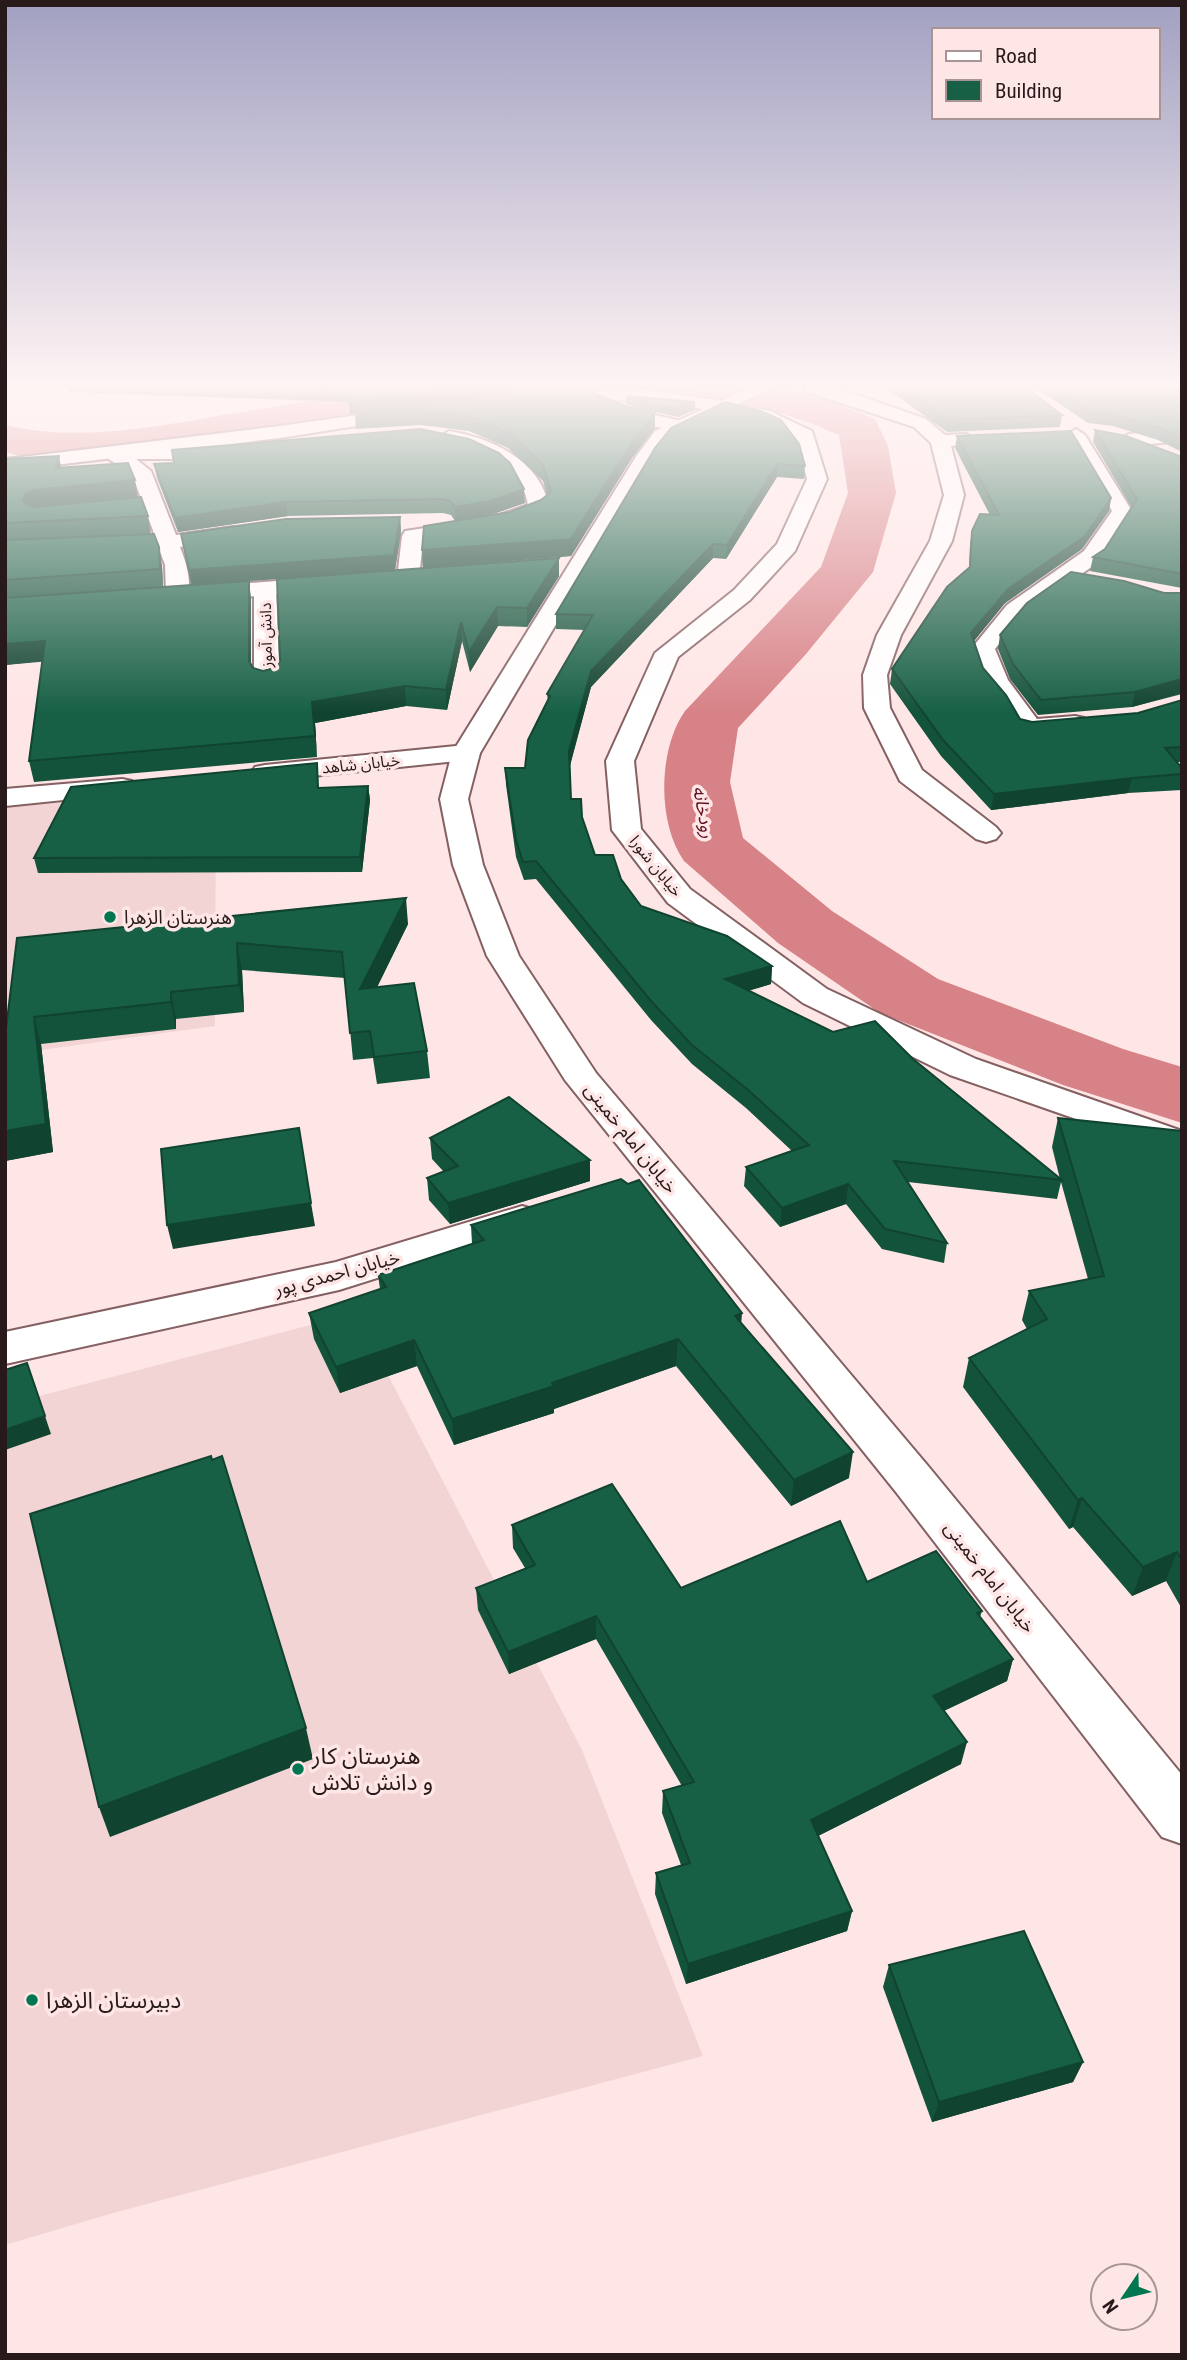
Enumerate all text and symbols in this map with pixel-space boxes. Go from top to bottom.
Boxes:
legend [932,28,1159,119]
text: Road [995,44,1037,68]
text: Building [995,79,1062,103]
street label: دانش آموز [256,602,276,669]
street label: خیابان شاهد [321,750,401,778]
water label: رودخانه [688,784,719,840]
street label: خیابان شورا [626,832,686,900]
place label: هنرستان الزهرا [124,906,232,929]
marker: هنرستان الزهرا [102,909,118,925]
street label: خیابان امام خمینی [577,1078,682,1200]
street label: خیابان احمدی پور [271,1245,403,1302]
street label: خیابان امام خمینی [937,1517,1041,1639]
place label: هنرستان کار و دانش تلاش [311,1743,433,1796]
marker: هنرستان کار و دانش تلاش [290,1761,306,1777]
place label: دبیرستان الزهرا [46,1987,181,2014]
marker: دبیرستان الزهرا [24,1992,40,2008]
north arrow [1089,2262,1159,2332]
text: N [1098,2295,1123,2318]

